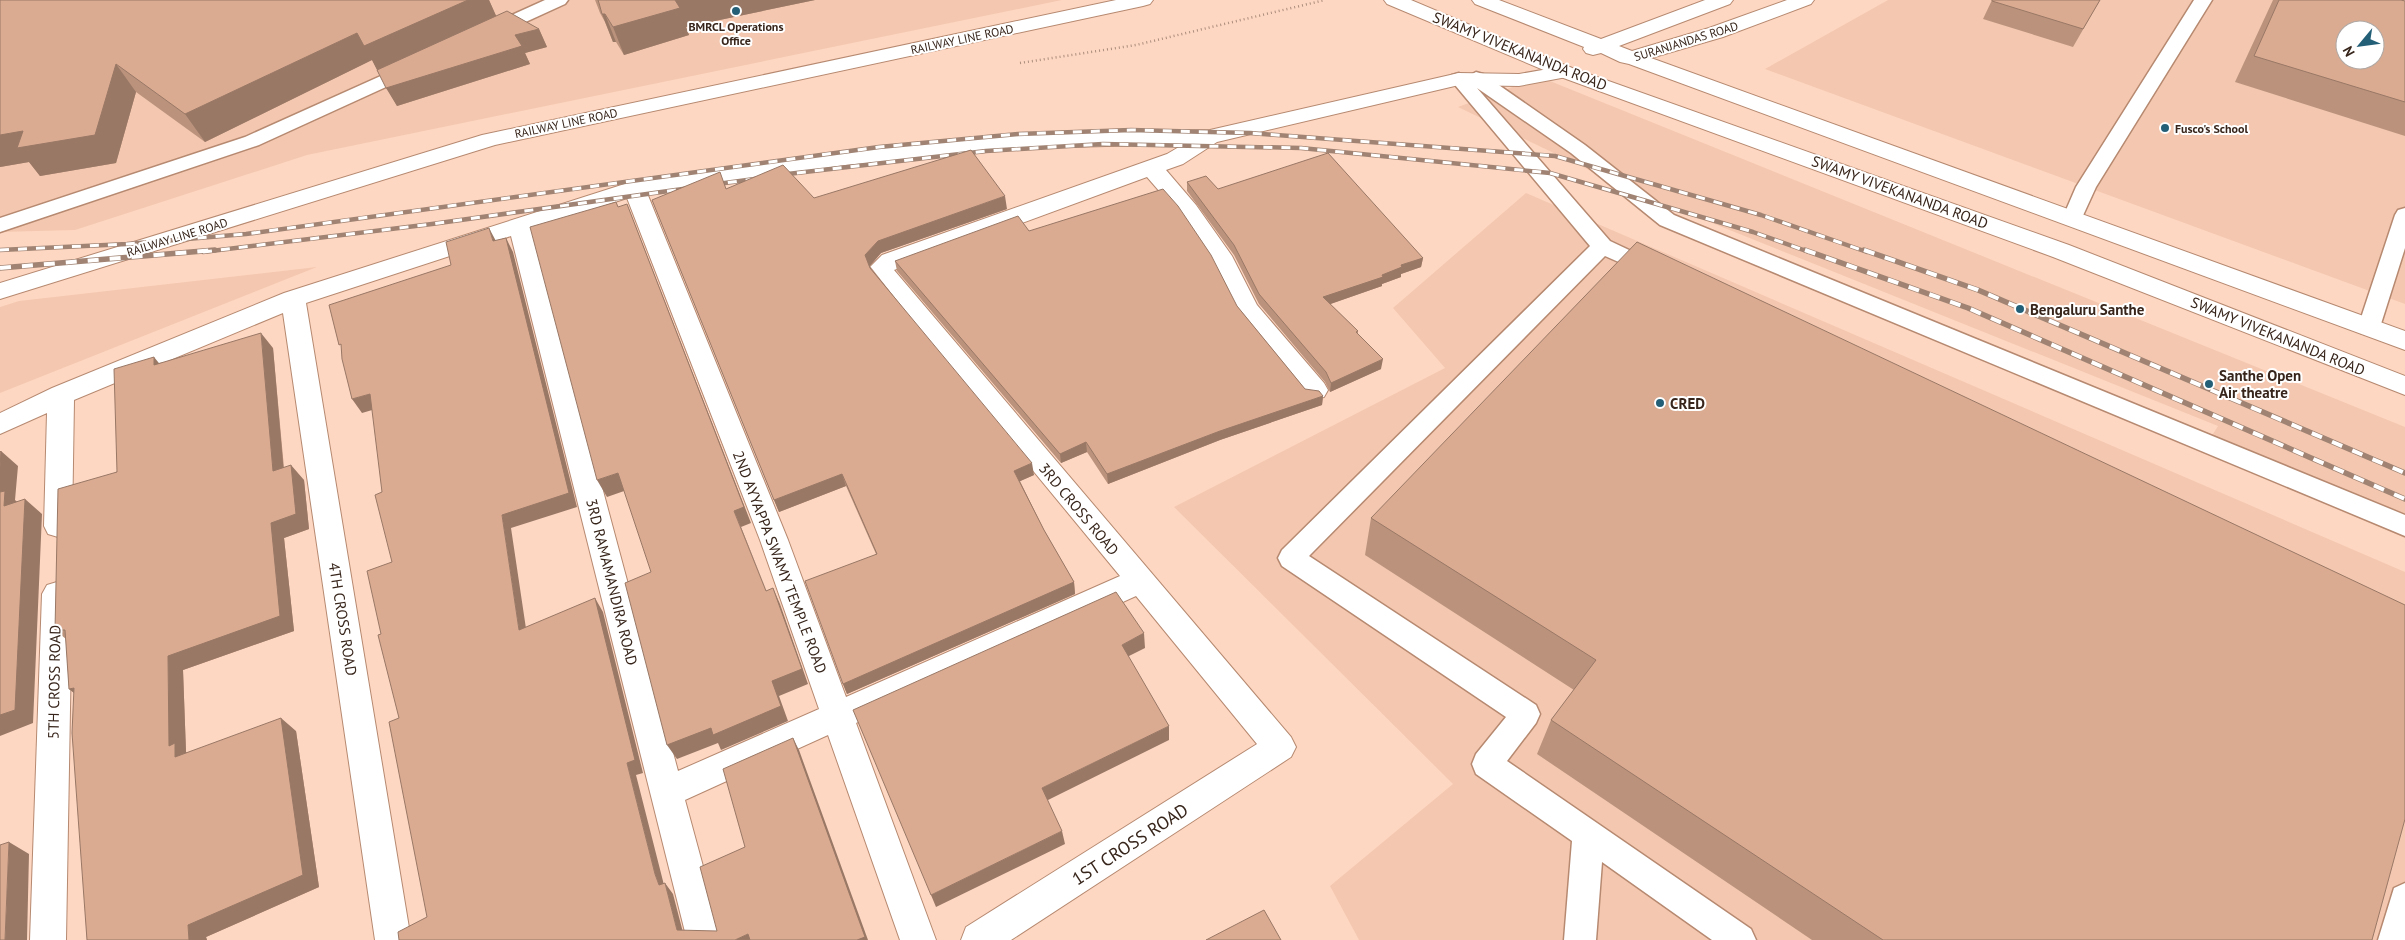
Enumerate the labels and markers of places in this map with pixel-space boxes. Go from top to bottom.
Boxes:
marker: BMRCL Operations Office [730,5,742,17]
place label: BMRCL Operations Office [689,19,783,48]
place label: Fusco's School [2175,121,2248,136]
marker: Fusco's School [2159,122,2171,134]
place label: Bengaluru Santhe [2030,300,2145,319]
marker: Bengaluru Santhe [2014,303,2026,315]
place label: Santhe Open Air theatre [2219,366,2301,402]
marker: Santhe Open Air theatre [2203,378,2215,390]
place label: CRED [1670,394,1705,413]
marker: CRED [1654,397,1666,409]

